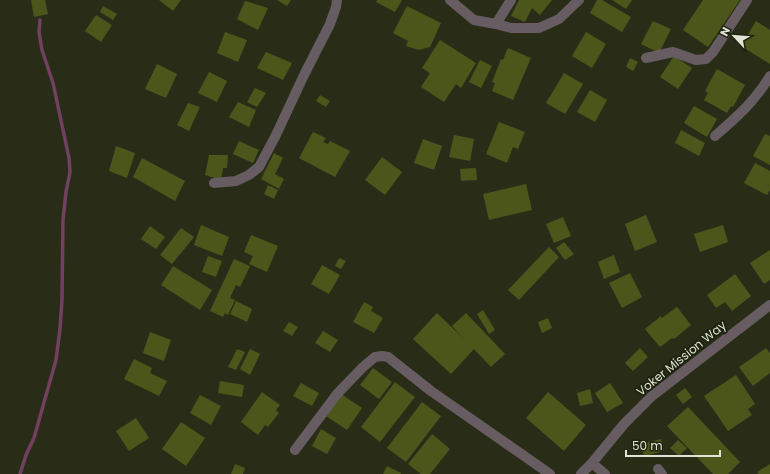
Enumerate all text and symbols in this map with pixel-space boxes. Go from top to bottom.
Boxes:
north arrow [714,16,754,56]
text: N [716,24,734,39]
street label: Voker Mission Way [633,316,730,400]
scale bar [626,432,720,458]
text: 50 m [632,437,663,454]

